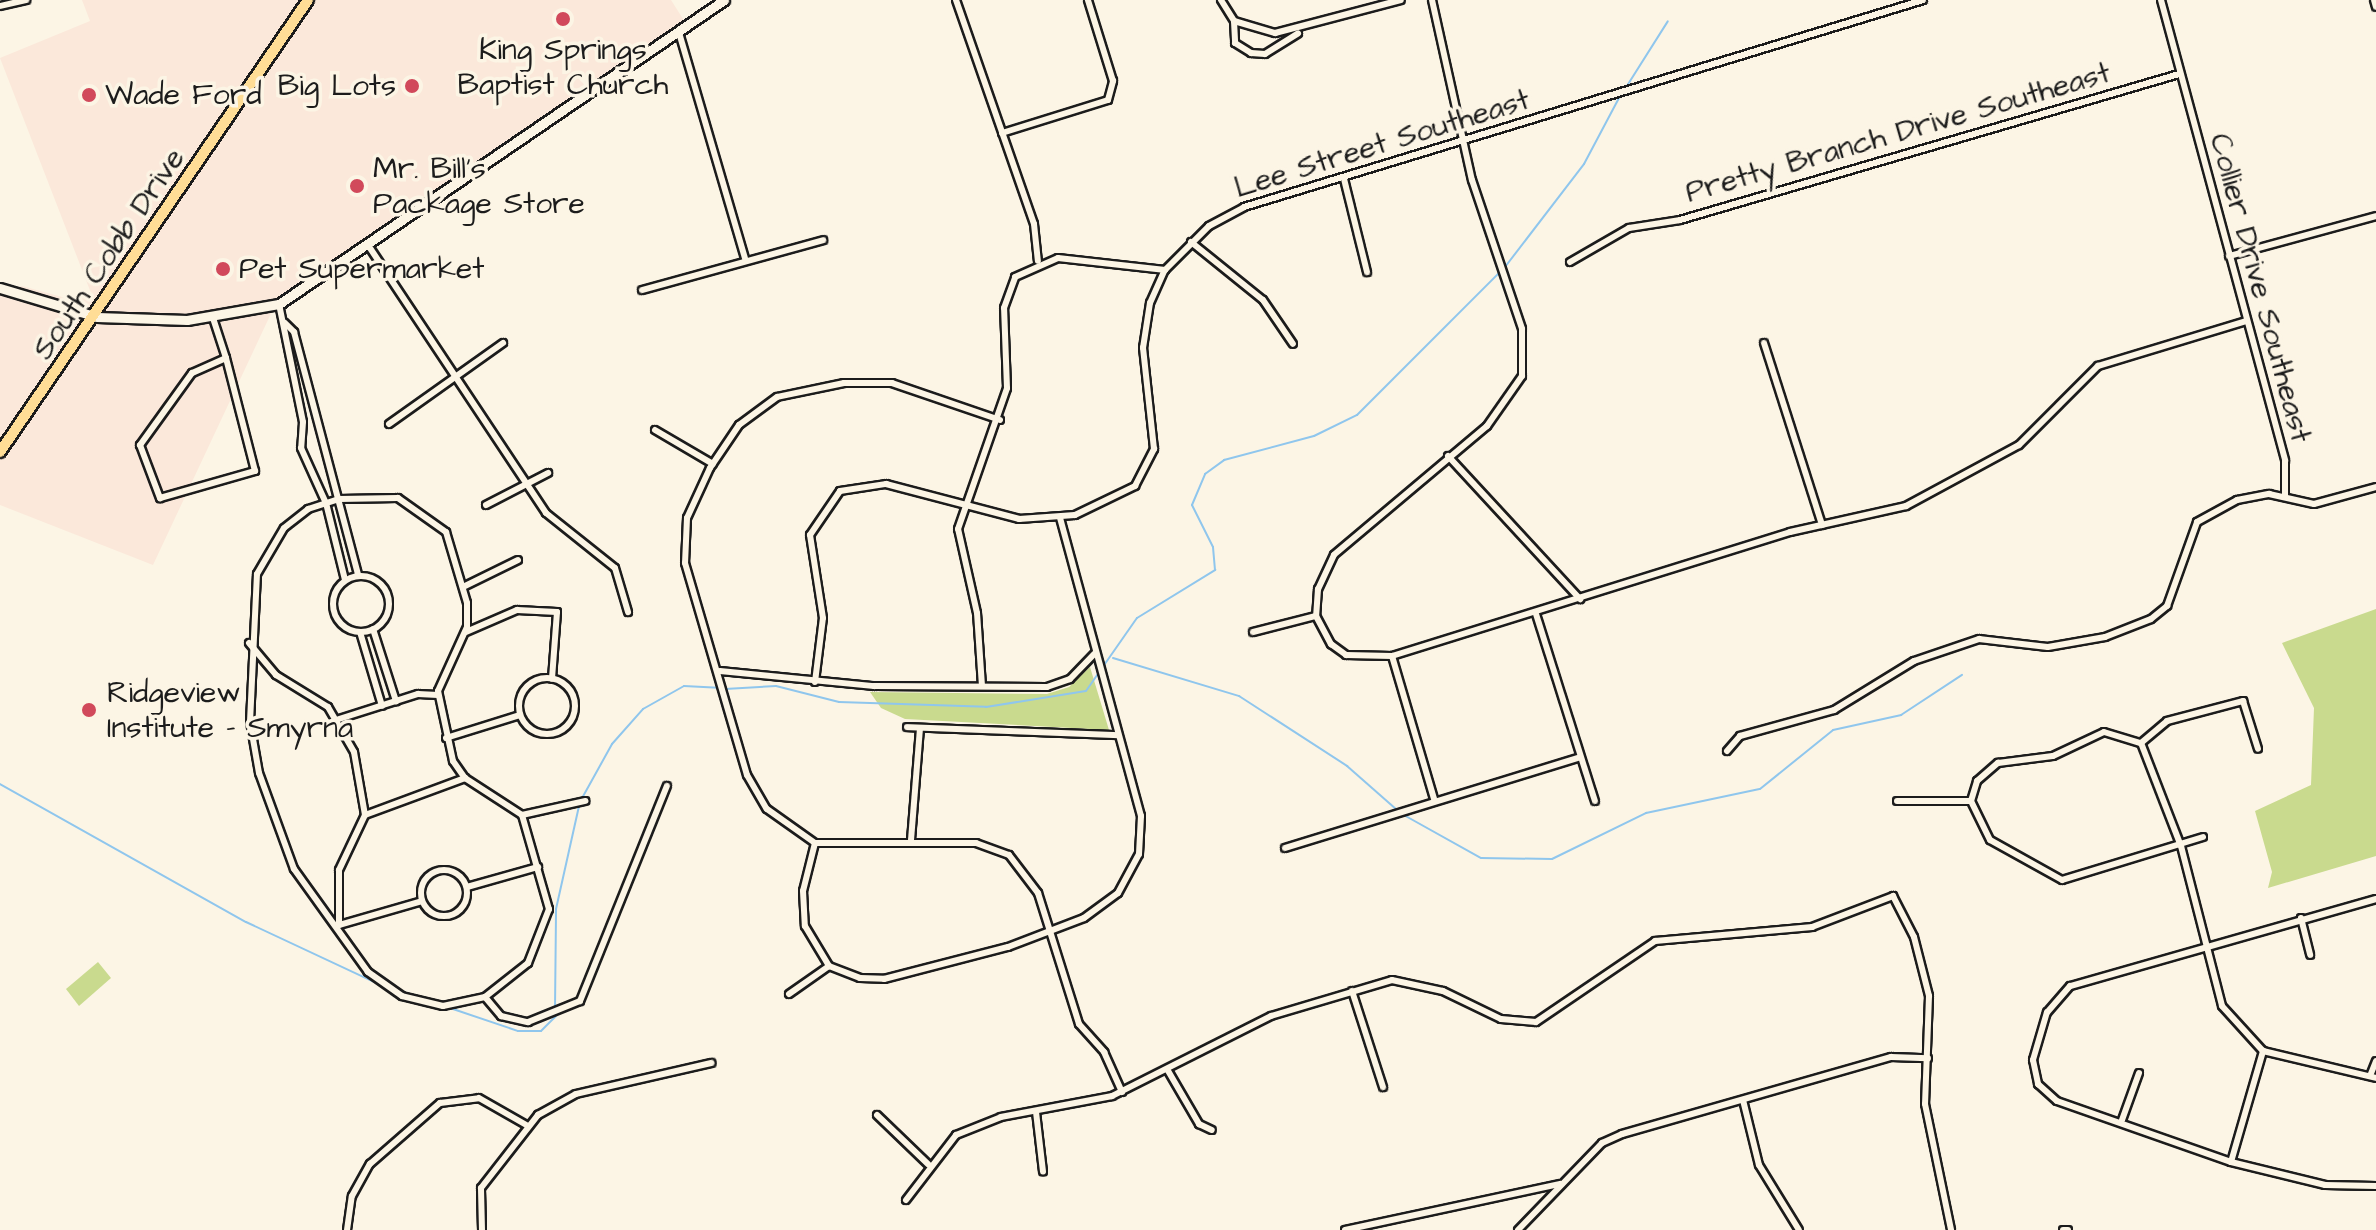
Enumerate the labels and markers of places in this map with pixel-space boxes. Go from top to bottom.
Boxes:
marker: King Springs Baptist Church [554,10,572,28]
place label: King Springs Baptist Church [458,32,668,102]
place label: Big Lots [278,68,396,104]
place label: Wade Ford [105,77,262,113]
marker: Big Lots [403,77,421,95]
marker: Wade Ford [80,86,98,104]
place label: Mr. Bill's Package Store [373,151,585,222]
marker: Mr. Bill's Package Store [348,177,366,195]
place label: Pet Supermarket [239,251,484,287]
marker: Pet Supermarket [214,260,232,278]
place label: Ridgeview Institute - Smyrna [107,675,353,746]
marker: Ridgeview Institute - Smyrna [78,699,100,721]

